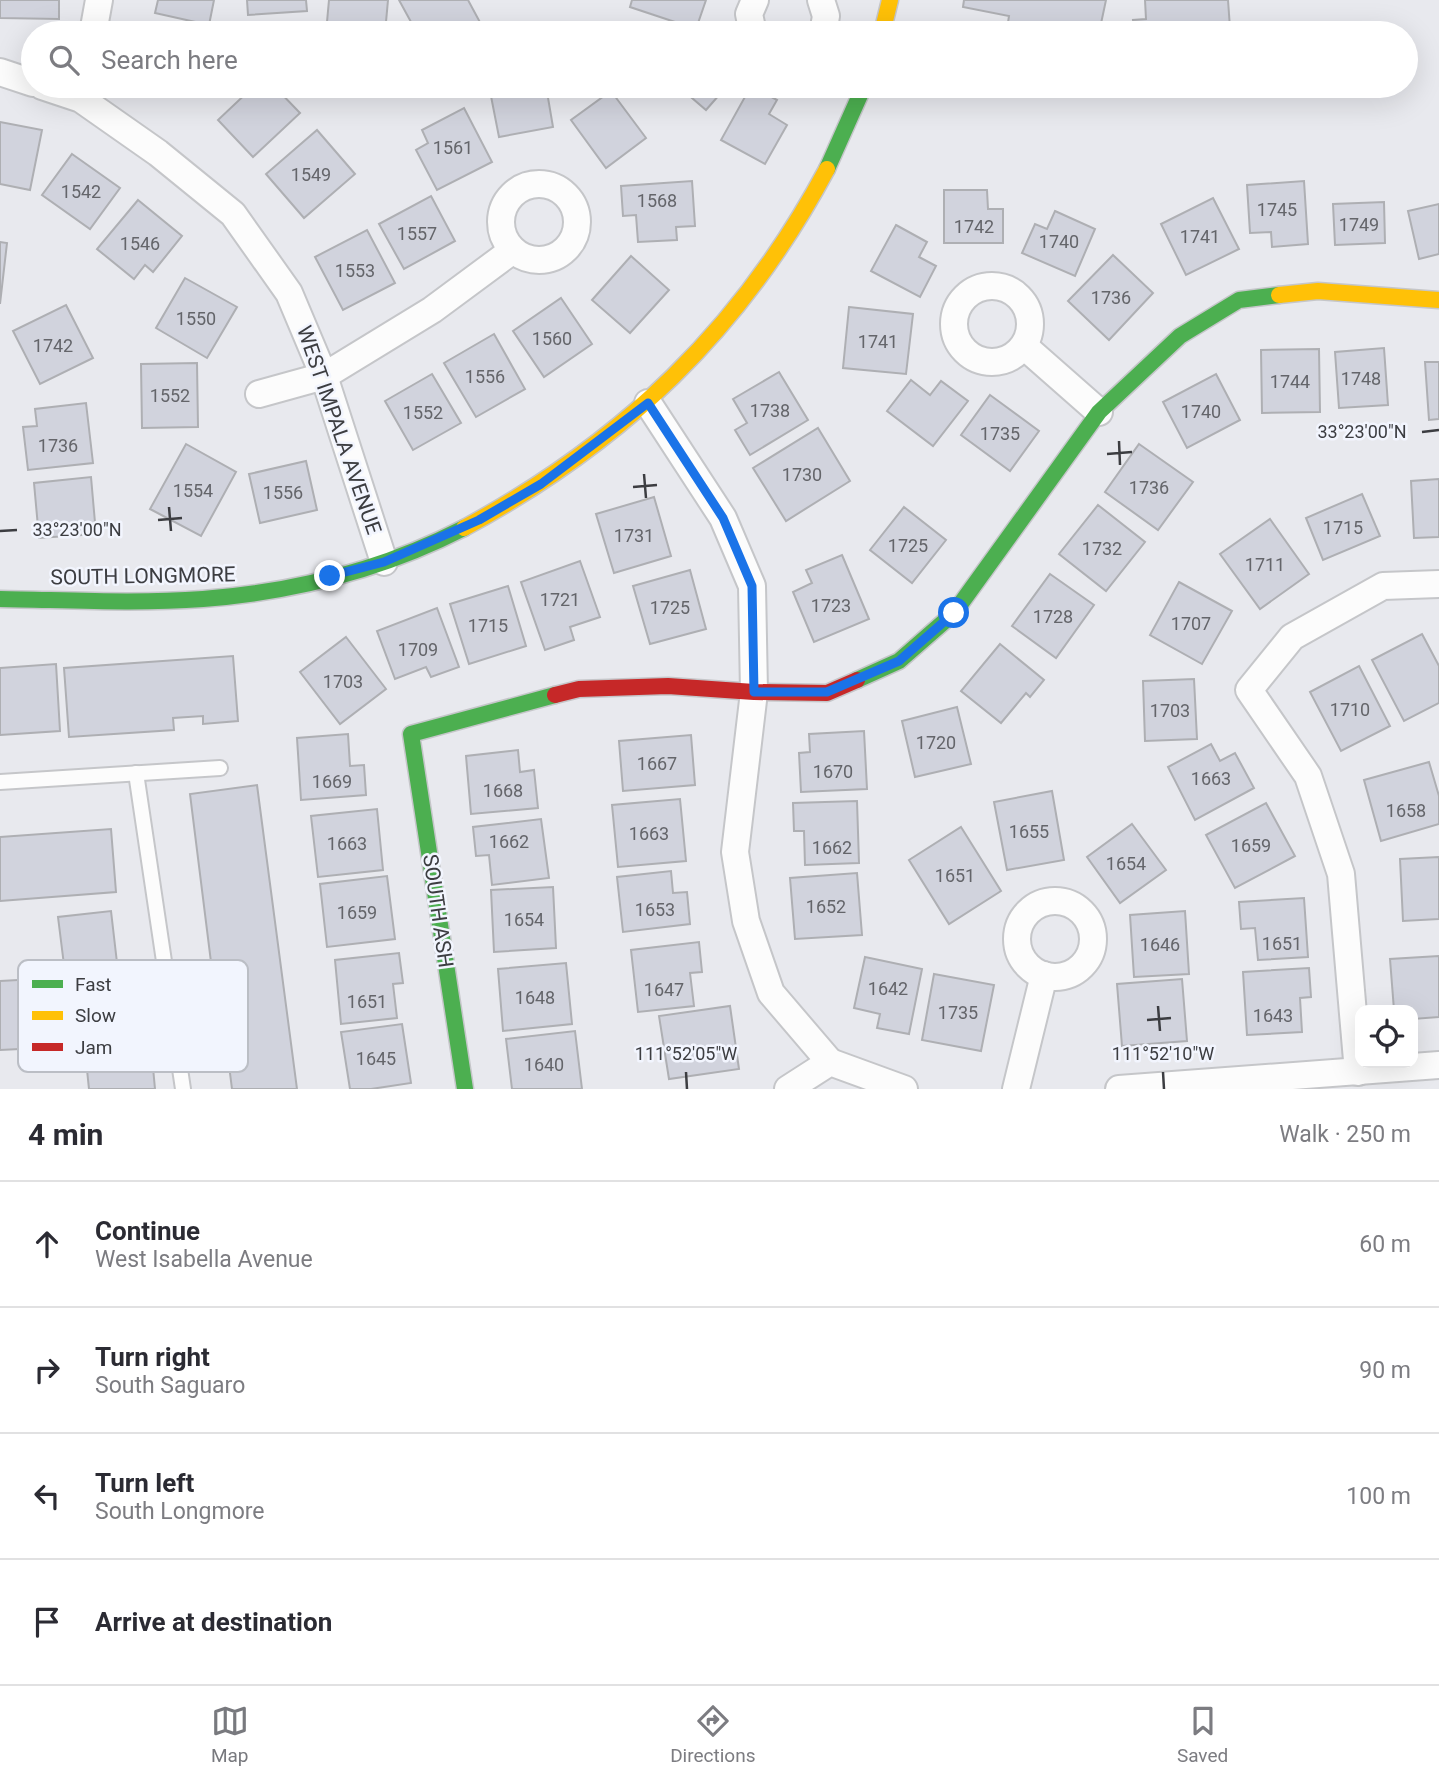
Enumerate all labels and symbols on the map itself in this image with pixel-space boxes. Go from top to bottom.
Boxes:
house number: 1561 [433,137,473,158]
house number: 1549 [291,164,331,185]
house number: 1542 [61,181,101,202]
house number: 1568 [637,190,677,211]
house number: 1745 [1257,199,1297,220]
house number: 1749 [1339,214,1379,235]
house number: 1742 [954,216,994,237]
house number: 1557 [397,223,437,244]
house number: 1741 [1180,226,1220,247]
house number: 1740 [1039,231,1079,252]
house number: 1546 [120,233,160,254]
house number: 1553 [335,260,375,281]
house number: 1736 [1091,287,1131,308]
house number: 1550 [176,308,216,329]
street label: WEST IMPALA AVENUE [292,323,386,537]
house number: 1560 [532,328,572,349]
house number: 1741 [858,331,898,352]
house number: 1742 [33,335,73,356]
house number: 1556 [465,366,505,387]
house number: 1748 [1341,368,1381,389]
house number: 1744 [1270,371,1310,392]
house number: 1552 [150,385,190,406]
house number: 1738 [750,400,790,421]
house number: 1740 [1181,401,1221,422]
house number: 1552 [403,402,443,423]
text: 33°23'00"N [1317,421,1407,442]
house number: 1735 [980,423,1020,444]
house number: 1736 [38,435,78,456]
house number: 1730 [782,464,822,485]
house number: 1736 [1129,477,1169,498]
house number: 1554 [173,480,213,501]
house number: 1556 [263,482,303,503]
house number: 1715 [1323,517,1363,538]
text: 33°23'00"N [32,519,122,540]
house number: 1731 [614,525,654,546]
house number: 1725 [888,535,928,556]
house number: 1732 [1082,538,1122,559]
house number: 1711 [1245,554,1285,575]
route end [314,560,345,591]
street label: SOUTH LONGMORE [50,562,236,590]
house number: 1721 [540,589,580,610]
house number: 1723 [811,595,851,616]
house number: 1725 [650,597,690,618]
route start [938,597,969,628]
house number: 1728 [1033,606,1073,627]
house number: 1707 [1171,613,1211,634]
house number: 1715 [468,615,508,636]
house number: 1709 [398,639,438,660]
house number: 1703 [323,671,363,692]
house number: 1710 [1330,699,1370,720]
house number: 1703 [1150,700,1190,721]
house number: 1720 [916,732,956,753]
house number: 1667 [637,753,677,774]
house number: 1670 [813,761,853,782]
house number: 1663 [1191,768,1231,789]
house number: 1669 [312,771,352,792]
house number: 1668 [483,780,523,801]
house number: 1658 [1386,800,1426,821]
house number: 1655 [1009,821,1049,842]
house number: 1663 [629,823,669,844]
house number: 1662 [489,831,529,852]
house number: 1663 [327,833,367,854]
house number: 1659 [1231,835,1271,856]
house number: 1662 [812,837,852,858]
street label: SOUTH ASH [418,853,458,969]
house number: 1654 [1106,853,1146,874]
house number: 1651 [935,865,975,886]
house number: 1652 [806,896,846,917]
house number: 1653 [635,899,675,920]
house number: 1659 [337,902,377,923]
house number: 1654 [504,909,544,930]
house number: 1651 [1262,933,1302,954]
house number: 1646 [1140,934,1180,955]
legend [18,960,248,1072]
text: Fast [75,973,112,996]
house number: 1642 [868,978,908,999]
house number: 1647 [644,979,684,1000]
house number: 1648 [515,987,555,1008]
house number: 1651 [347,991,387,1012]
house number: 1735 [938,1002,978,1023]
text: Slow [75,1004,116,1027]
house number: 1643 [1253,1005,1293,1026]
text: Jam [75,1036,112,1059]
text: 111°52'05"W [635,1043,737,1064]
text: 111°52'10"W [1112,1043,1214,1064]
house number: 1645 [356,1048,396,1069]
house number: 1640 [524,1054,564,1075]

